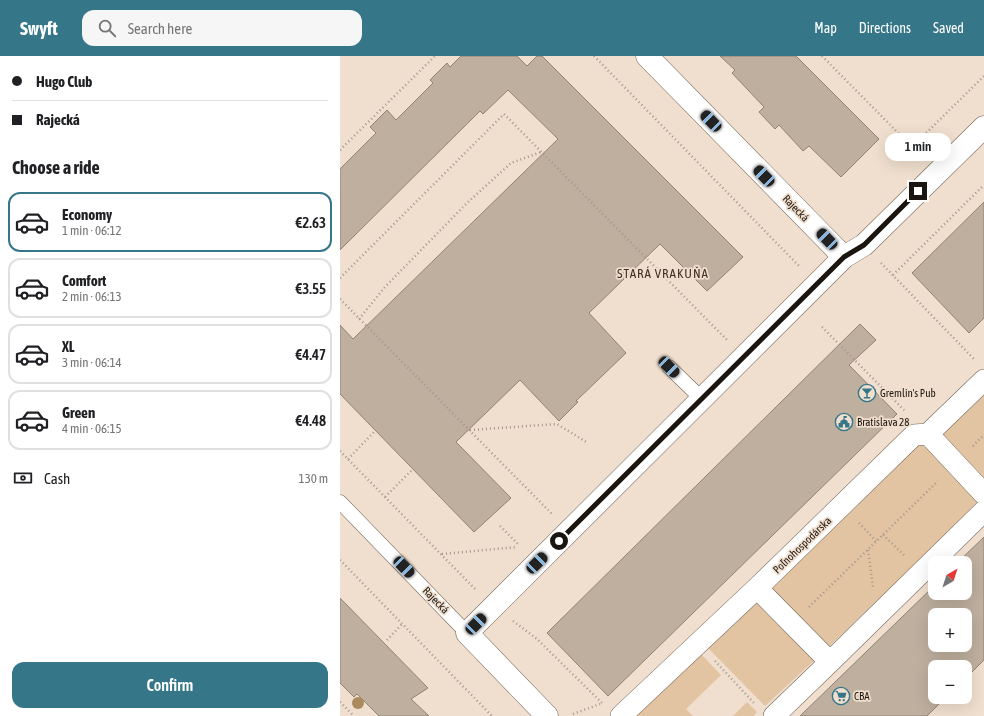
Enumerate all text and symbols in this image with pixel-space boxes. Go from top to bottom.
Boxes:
search box [82,10,362,46]
text: Swyft [20,17,58,39]
icon: search [96,17,118,39]
text: Search here [128,20,192,37]
text: Map [814,20,837,36]
text: Directions [859,20,911,36]
text: Saved [933,20,964,36]
text: Hugo Club [36,73,92,90]
car [698,108,724,134]
text: Rajecká [36,111,80,128]
callout: 1 min [885,133,951,161]
text: 1 min [905,139,931,154]
text: Choose a ride [12,157,100,178]
car [751,163,777,189]
route end [909,182,927,200]
street label: Rajecká [781,192,811,224]
icon: car [14,204,50,240]
text: Economy [62,206,112,223]
text: €2.63 [295,214,326,231]
text: 1 min · 06:12 [62,223,122,238]
car [814,226,840,252]
district label: STARÁ VRAKUŇA [617,266,709,281]
icon: car [14,270,50,306]
text: Comfort [62,272,106,289]
text: €3.55 [295,280,326,297]
text: 2 min · 06:13 [62,289,122,304]
icon: car [14,336,50,372]
text: XL [62,338,75,355]
text: €4.47 [295,346,326,363]
car [656,354,682,380]
text: 3 min · 06:14 [62,355,122,370]
bar icon: Gremlin's Pub [857,383,877,403]
place label: Gremlin's Pub [880,387,936,399]
icon: car [14,402,50,438]
text: Green [62,404,95,421]
text: €4.48 [295,412,326,429]
public building icon: Bratislava 28 [834,412,854,432]
place label: Bratislava 28 [857,416,909,428]
text: 4 min · 06:15 [62,421,122,436]
icon: cash [12,467,34,489]
text: Cash [44,470,70,487]
text: 130 m [299,471,328,486]
street label: Poľnohospodárska [770,514,834,576]
route start [550,532,568,550]
car [524,550,550,576]
car [391,554,417,580]
north arrow [928,556,972,600]
map controls [928,556,972,704]
street label: Rajecká [421,584,451,616]
button: + [928,608,972,652]
car [463,611,489,637]
button: − [928,660,972,704]
button: Confirm [12,662,328,708]
supermarket icon: CBA [831,686,851,706]
place label: CBA [854,690,870,702]

